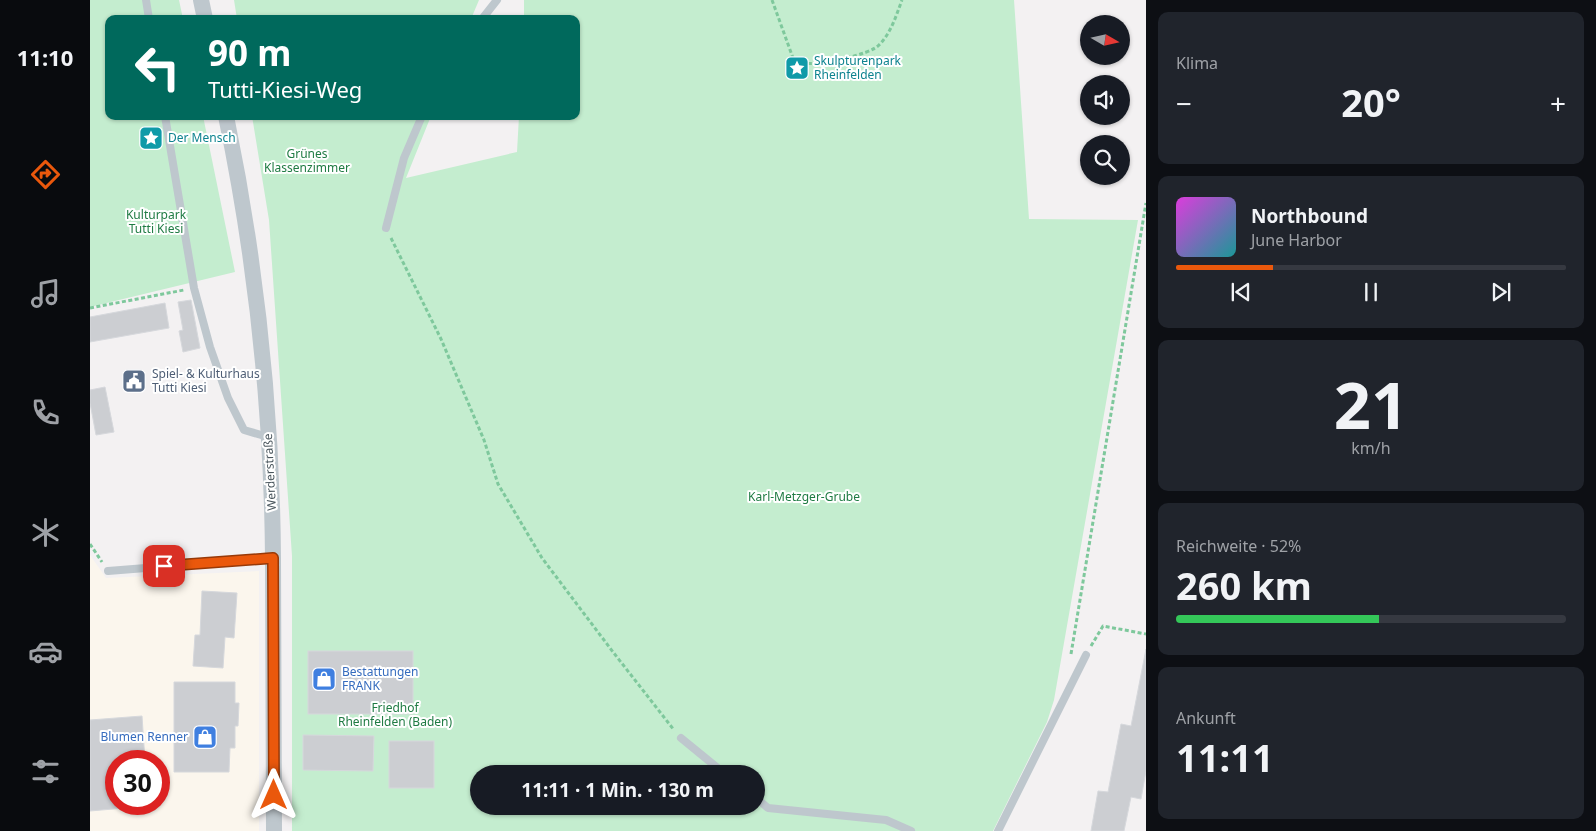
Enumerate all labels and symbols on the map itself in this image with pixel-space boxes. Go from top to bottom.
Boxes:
north arrow [1080,15,1130,65]
place label: Skulpturenpark Rheinfelden [814,52,902,83]
place icon: Skulpturenpark Rheinfelden [784,55,810,81]
place icon: Der Mensch [138,125,164,151]
place label: Der Mensch [168,129,236,146]
park label: Grünes Klassenzimmer [264,145,350,176]
park label: Kulturpark Tutti Kiesi [126,206,187,237]
place label: Spiel- & Kulturhaus Tutti Kiesi [152,365,260,396]
public building icon: Spiel- & Kulturhaus Tutti Kiesi [121,368,147,394]
street label: Werderstraße [259,433,280,511]
park label: Karl-Metzger-Grube [748,488,860,505]
pin [143,545,185,587]
place label: Bestattungen FRANK [342,663,418,694]
shop icon: Bestattungen FRANK [311,666,337,692]
park label: Friedhof Rheinfelden (Baden) [338,699,452,730]
shop icon: Blumen Renner [192,724,218,750]
place label: Blumen Renner [100,728,188,745]
speed limit sign: 30 [105,750,170,815]
position arrow [247,768,299,820]

